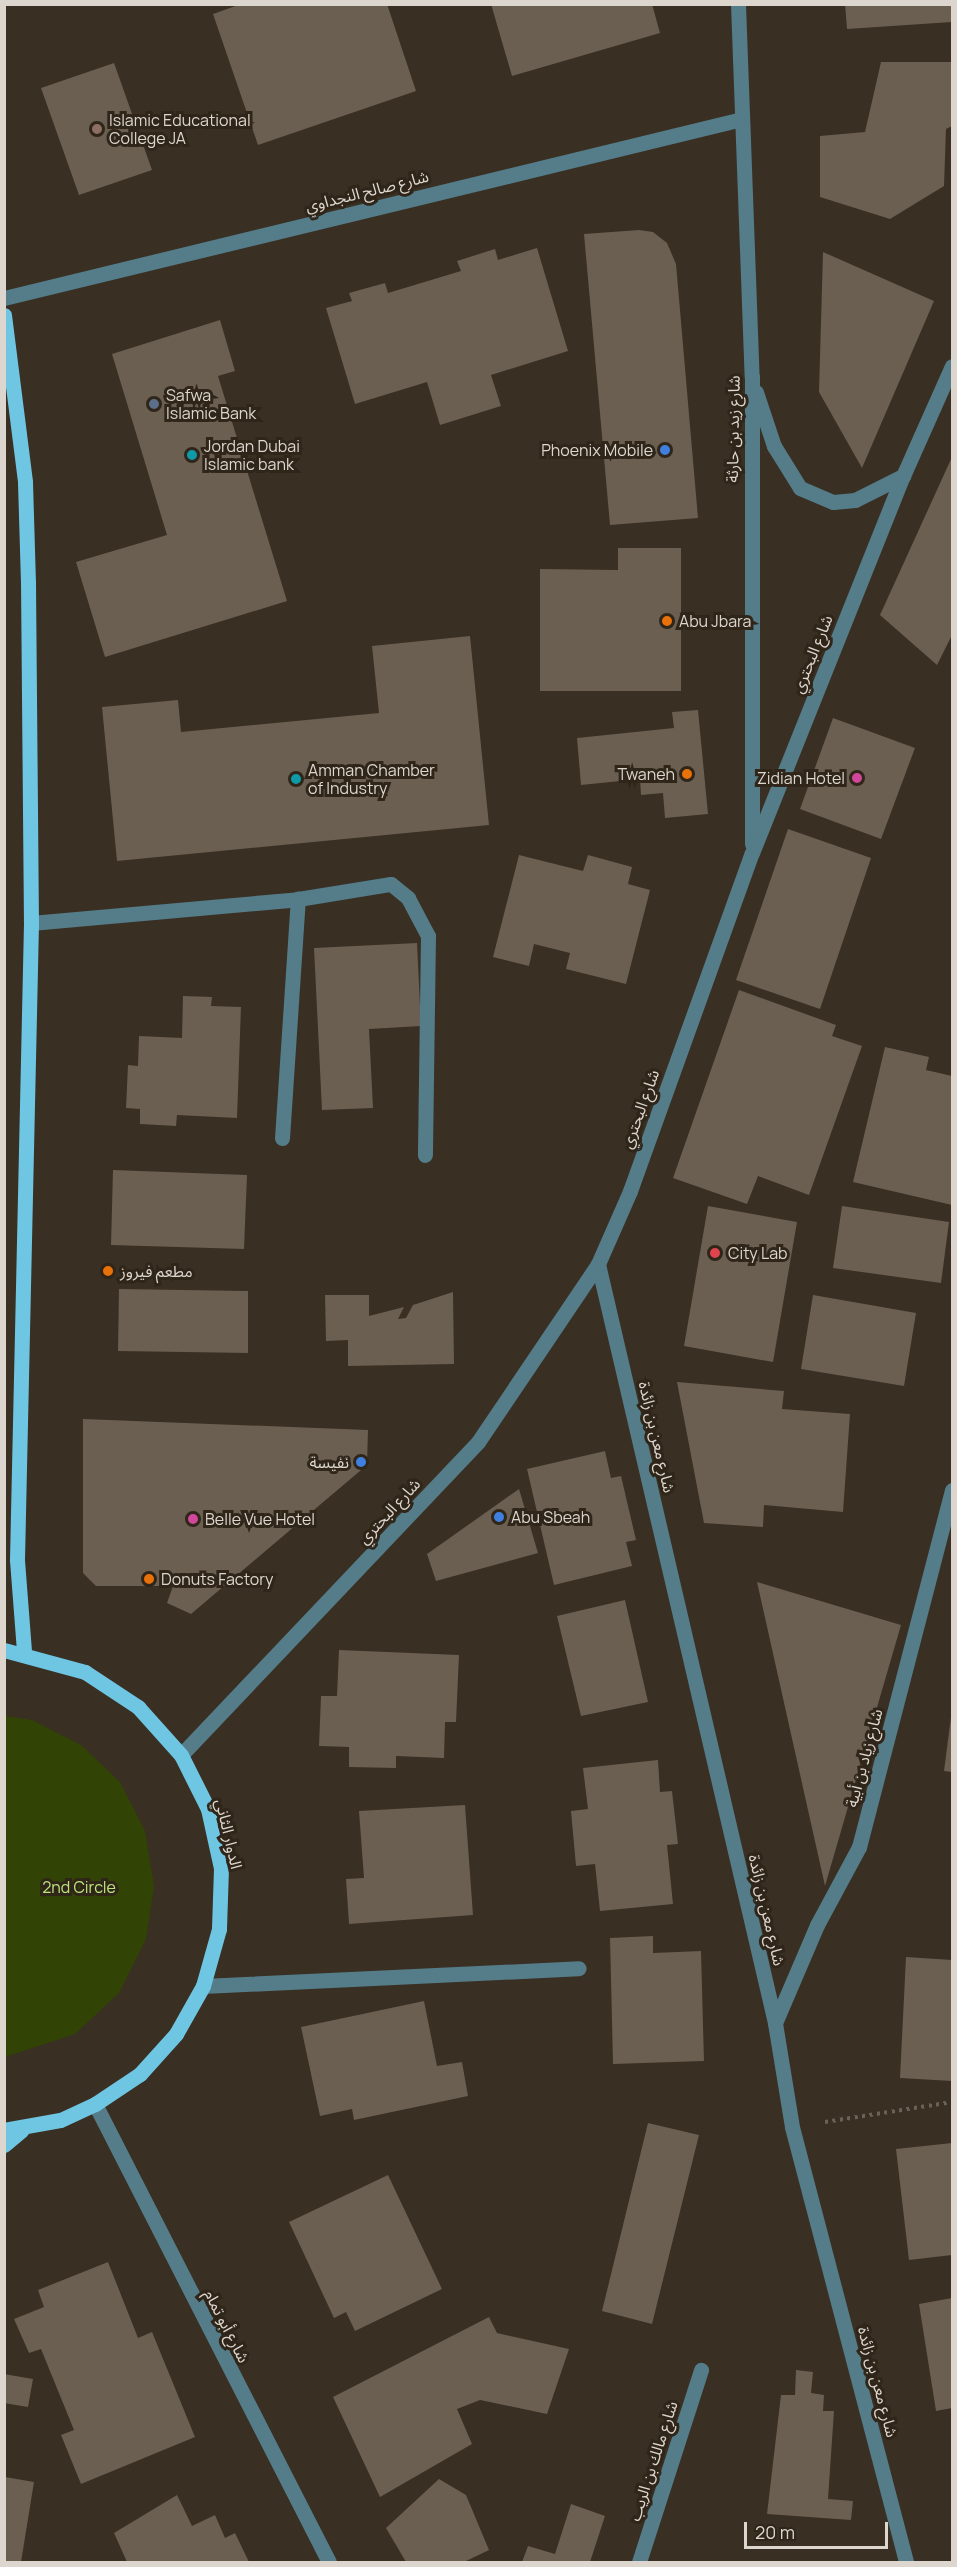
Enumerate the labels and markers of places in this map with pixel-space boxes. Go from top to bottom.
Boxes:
place label: Islamic Educational College JA [109,110,251,148]
marker: Islamic Educational College JA [90,122,104,136]
place label: Safwa Islamic Bank [166,385,256,423]
marker: Safwa Islamic Bank [147,397,161,411]
place label: Jordan Dubai Islamic bank [204,436,300,474]
place label: Phoenix Mobile [541,440,653,460]
marker: Phoenix Mobile [658,443,672,457]
marker: Jordan Dubai Islamic bank [185,448,199,462]
place label: Abu Jbara [679,611,751,631]
marker: Abu Jbara [660,614,674,628]
place label: Amman Chamber of Industry [308,760,435,798]
place label: Twaneh [617,764,675,784]
marker: Twaneh [680,767,694,781]
place label: Zidian Hotel [757,768,845,788]
marker: Zidian Hotel [850,771,864,785]
marker: Amman Chamber of Industry [289,772,303,786]
place label: City Lab [728,1243,788,1263]
marker: City Lab [706,1244,724,1262]
place label: مطعم فيروز [120,1261,193,1281]
marker: مطعم فيروز [101,1264,115,1278]
place label: نفيسة [309,1452,349,1472]
marker: نفيسة [354,1455,368,1469]
place label: Abu Sbeah [511,1507,590,1527]
place label: Belle Vue Hotel [205,1509,315,1529]
marker: Abu Sbeah [492,1510,506,1524]
marker: Belle Vue Hotel [186,1512,200,1526]
place label: Donuts Factory [161,1569,273,1589]
marker: Donuts Factory [142,1572,156,1586]

